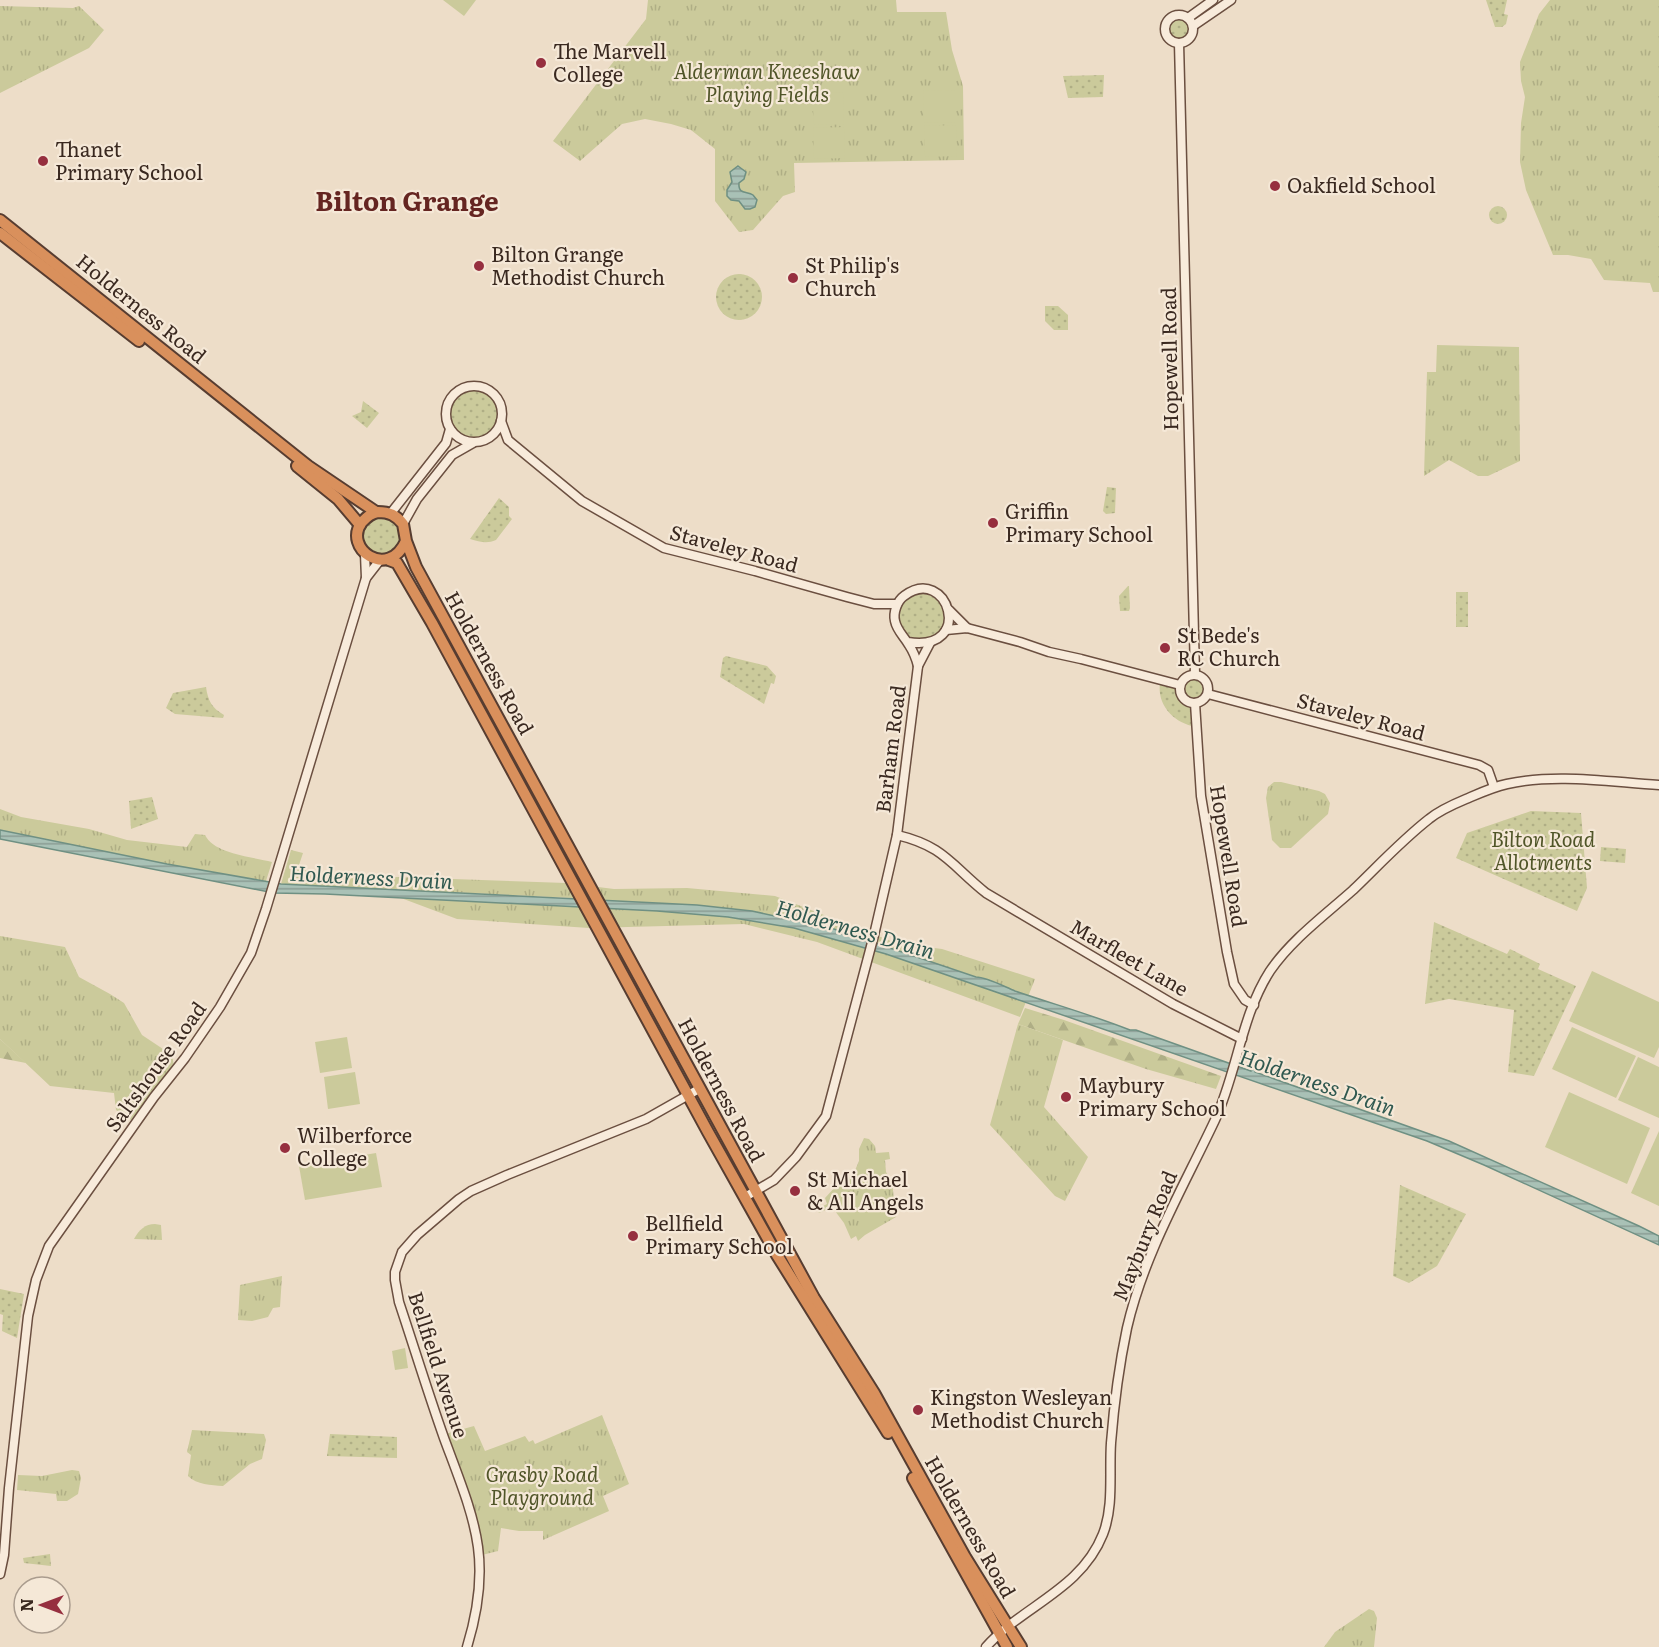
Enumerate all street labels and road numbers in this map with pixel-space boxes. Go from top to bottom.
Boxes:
street label: Holderness Road [71,245,214,369]
street label: Hopewell Road [1152,287,1184,431]
street label: Staveley Road [667,516,802,579]
street label: Holderness Road [439,585,543,739]
street label: Barham Road [866,683,912,814]
street label: Staveley Road [1294,684,1429,747]
street label: Hopewell Road [1204,782,1256,929]
street label: Marfleet Lane [1065,910,1195,1002]
street label: Saltshouse Road [97,994,212,1137]
street label: Holderness Road [672,1011,774,1167]
street label: Maybury Road [1103,1165,1183,1305]
street label: Bellfield Avenue [402,1287,478,1442]
street label: Holderness Road [919,1449,1025,1603]

